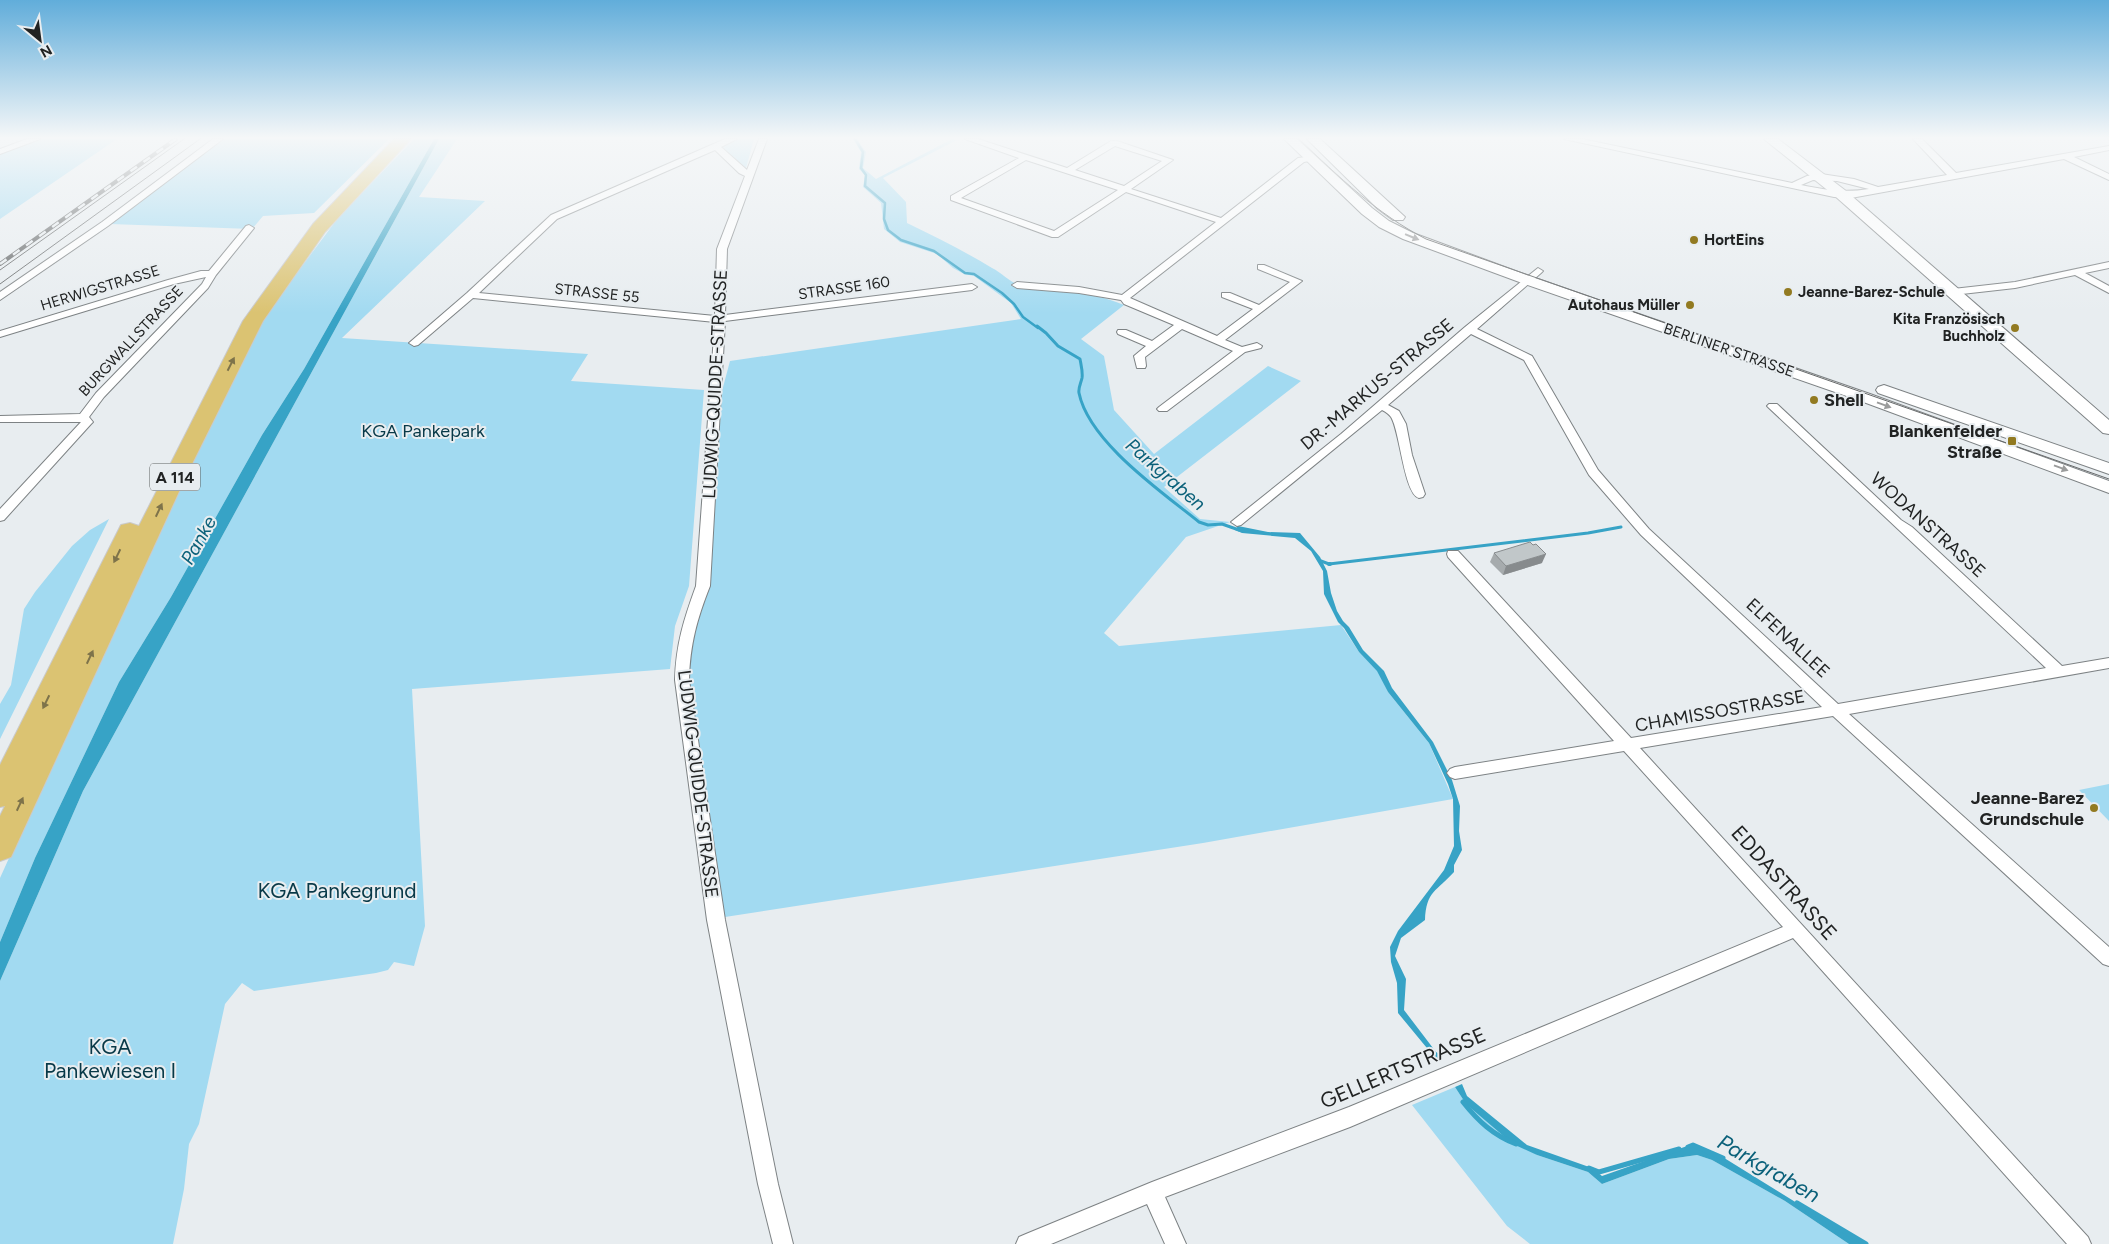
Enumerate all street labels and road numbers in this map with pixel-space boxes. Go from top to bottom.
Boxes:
street label: HERWIGSTRASSE [38,261,162,315]
street label: LUDWIG-QUIDDE-STRASSE [698,269,732,499]
street label: STRASSE 160 [797,273,891,303]
street label: STRASSE 55 [554,280,640,306]
street label: BURGWALLSTRASSE [75,282,187,400]
street label: DR.-MARKUS-STRASSE [1296,314,1458,454]
street label: BERLINER STRASSE [1661,319,1797,381]
road number: A 114 [150,464,200,491]
street label: WODANSTRASSE [1866,468,1990,582]
street label: ELFENALLEE [1742,594,1834,682]
street label: LUDWIG-QUIDDE-STRASSE [673,669,723,899]
street label: CHAMISSOSTRASSE [1633,685,1807,737]
street label: EDDASTRASSE [1726,820,1842,945]
street label: GELLERTSTRASSE [1316,1021,1489,1114]

